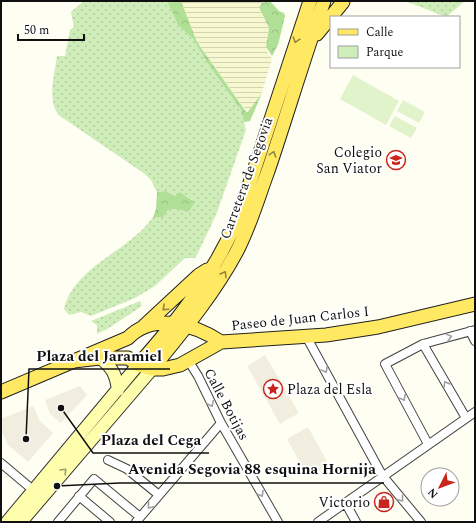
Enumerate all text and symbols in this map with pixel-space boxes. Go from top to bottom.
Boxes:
scale bar [18,16,84,42]
legend [330,16,460,68]
text: 50 m [24,21,49,40]
text: Calle [366,23,394,42]
one-way arrow [293,36,301,43]
text: Parque [366,43,403,62]
street label: Carretera de Segovia [215,114,278,242]
place label: Colegio San Viator [316,142,382,179]
school or university icon: Colegio San Viator [385,149,407,171]
one-way arrow [269,151,277,158]
one-way arrow [219,271,226,278]
street label: Paseo de Juan Carlos I [230,301,370,336]
one-way arrow [162,303,169,310]
one-way arrow [445,333,452,342]
callout: Plaza del Jaramiel [29,342,170,369]
text: Plaza del Jaramiel [36,345,162,368]
street label: Calle Botijas [199,364,254,444]
one-way arrow [320,366,328,374]
place icon: Plaza del Esla [262,378,284,400]
place label: Plaza del Esla [287,379,372,400]
one-way arrow [444,381,451,388]
one-way arrow [398,394,406,401]
one-way arrow [207,400,214,407]
callout: Plaza del Cega [93,426,209,453]
text: Plaza del Cega [101,429,202,452]
callout: Avenida Segovia 88 esquina Hornija [120,456,384,483]
text: Avenida Segovia 88 esquina Hornija [128,458,376,481]
north arrow [420,467,460,507]
one-way arrow [60,469,67,476]
text: N [424,484,442,502]
one-way arrow [257,489,264,497]
shop icon: Victorio [373,491,395,513]
place label: Victorio [319,492,370,513]
one-way arrow [397,494,404,501]
one-way arrow [147,501,154,508]

